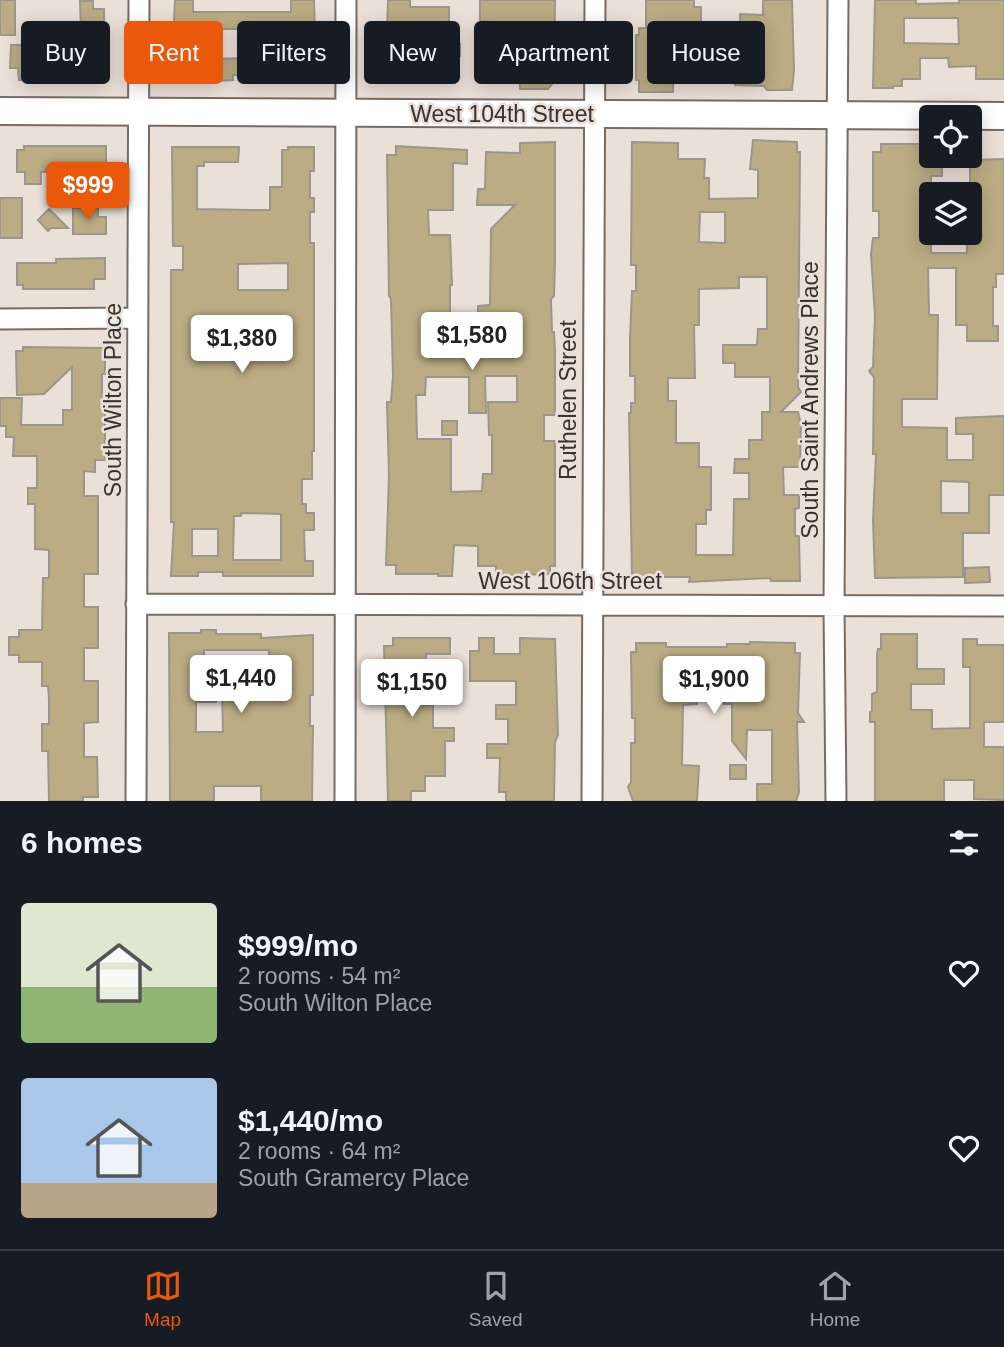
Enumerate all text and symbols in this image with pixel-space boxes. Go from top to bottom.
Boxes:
chip: Buy [21,21,110,84]
chip: Rent [124,21,223,84]
chip: Filters [237,21,350,84]
chip: New [364,21,460,84]
chip: Apartment [474,21,633,84]
chip: House [647,21,765,84]
street label: West 104th Street [410,101,594,127]
map controls [919,105,982,245]
button: locate [919,105,982,168]
pin: $999 [47,162,129,222]
text: $999 [62,172,114,198]
button: layers [919,182,982,245]
street label: South Saint Andrews Place [797,261,823,539]
street label: South Wilton Place [100,303,126,497]
pin: $1,580 [415,312,529,372]
pin: $1,380 [185,316,299,375]
street label: Ruthelen Street [555,319,581,480]
text: $1,580 [437,322,507,348]
text: $1,380 [207,325,277,351]
street label: West 106th Street [478,568,662,594]
pin: $1,440 [184,656,298,715]
pin: $1,900 [657,656,771,716]
pin: $1,150 [355,660,469,719]
text: $1,440 [206,665,276,691]
text: $1,900 [679,666,749,692]
text: $1,150 [377,669,447,695]
icon: filters [945,824,983,862]
text: 6 homes [21,826,143,859]
text: $999/mo [238,929,358,962]
icon: home [77,931,161,1015]
icon: heart [945,954,983,992]
text: 2 rooms · 54 m² [238,963,400,989]
text: South Wilton Place [238,990,432,1016]
text: $1,440/mo [238,1104,383,1137]
icon: home [77,1106,161,1190]
icon: heart [945,1129,983,1167]
text: 2 rooms · 64 m² [238,1138,400,1164]
text: South Gramercy Place [238,1165,469,1191]
tab: Map [144,1267,182,1331]
tab: Saved [469,1267,523,1331]
tab: Home [810,1267,860,1331]

